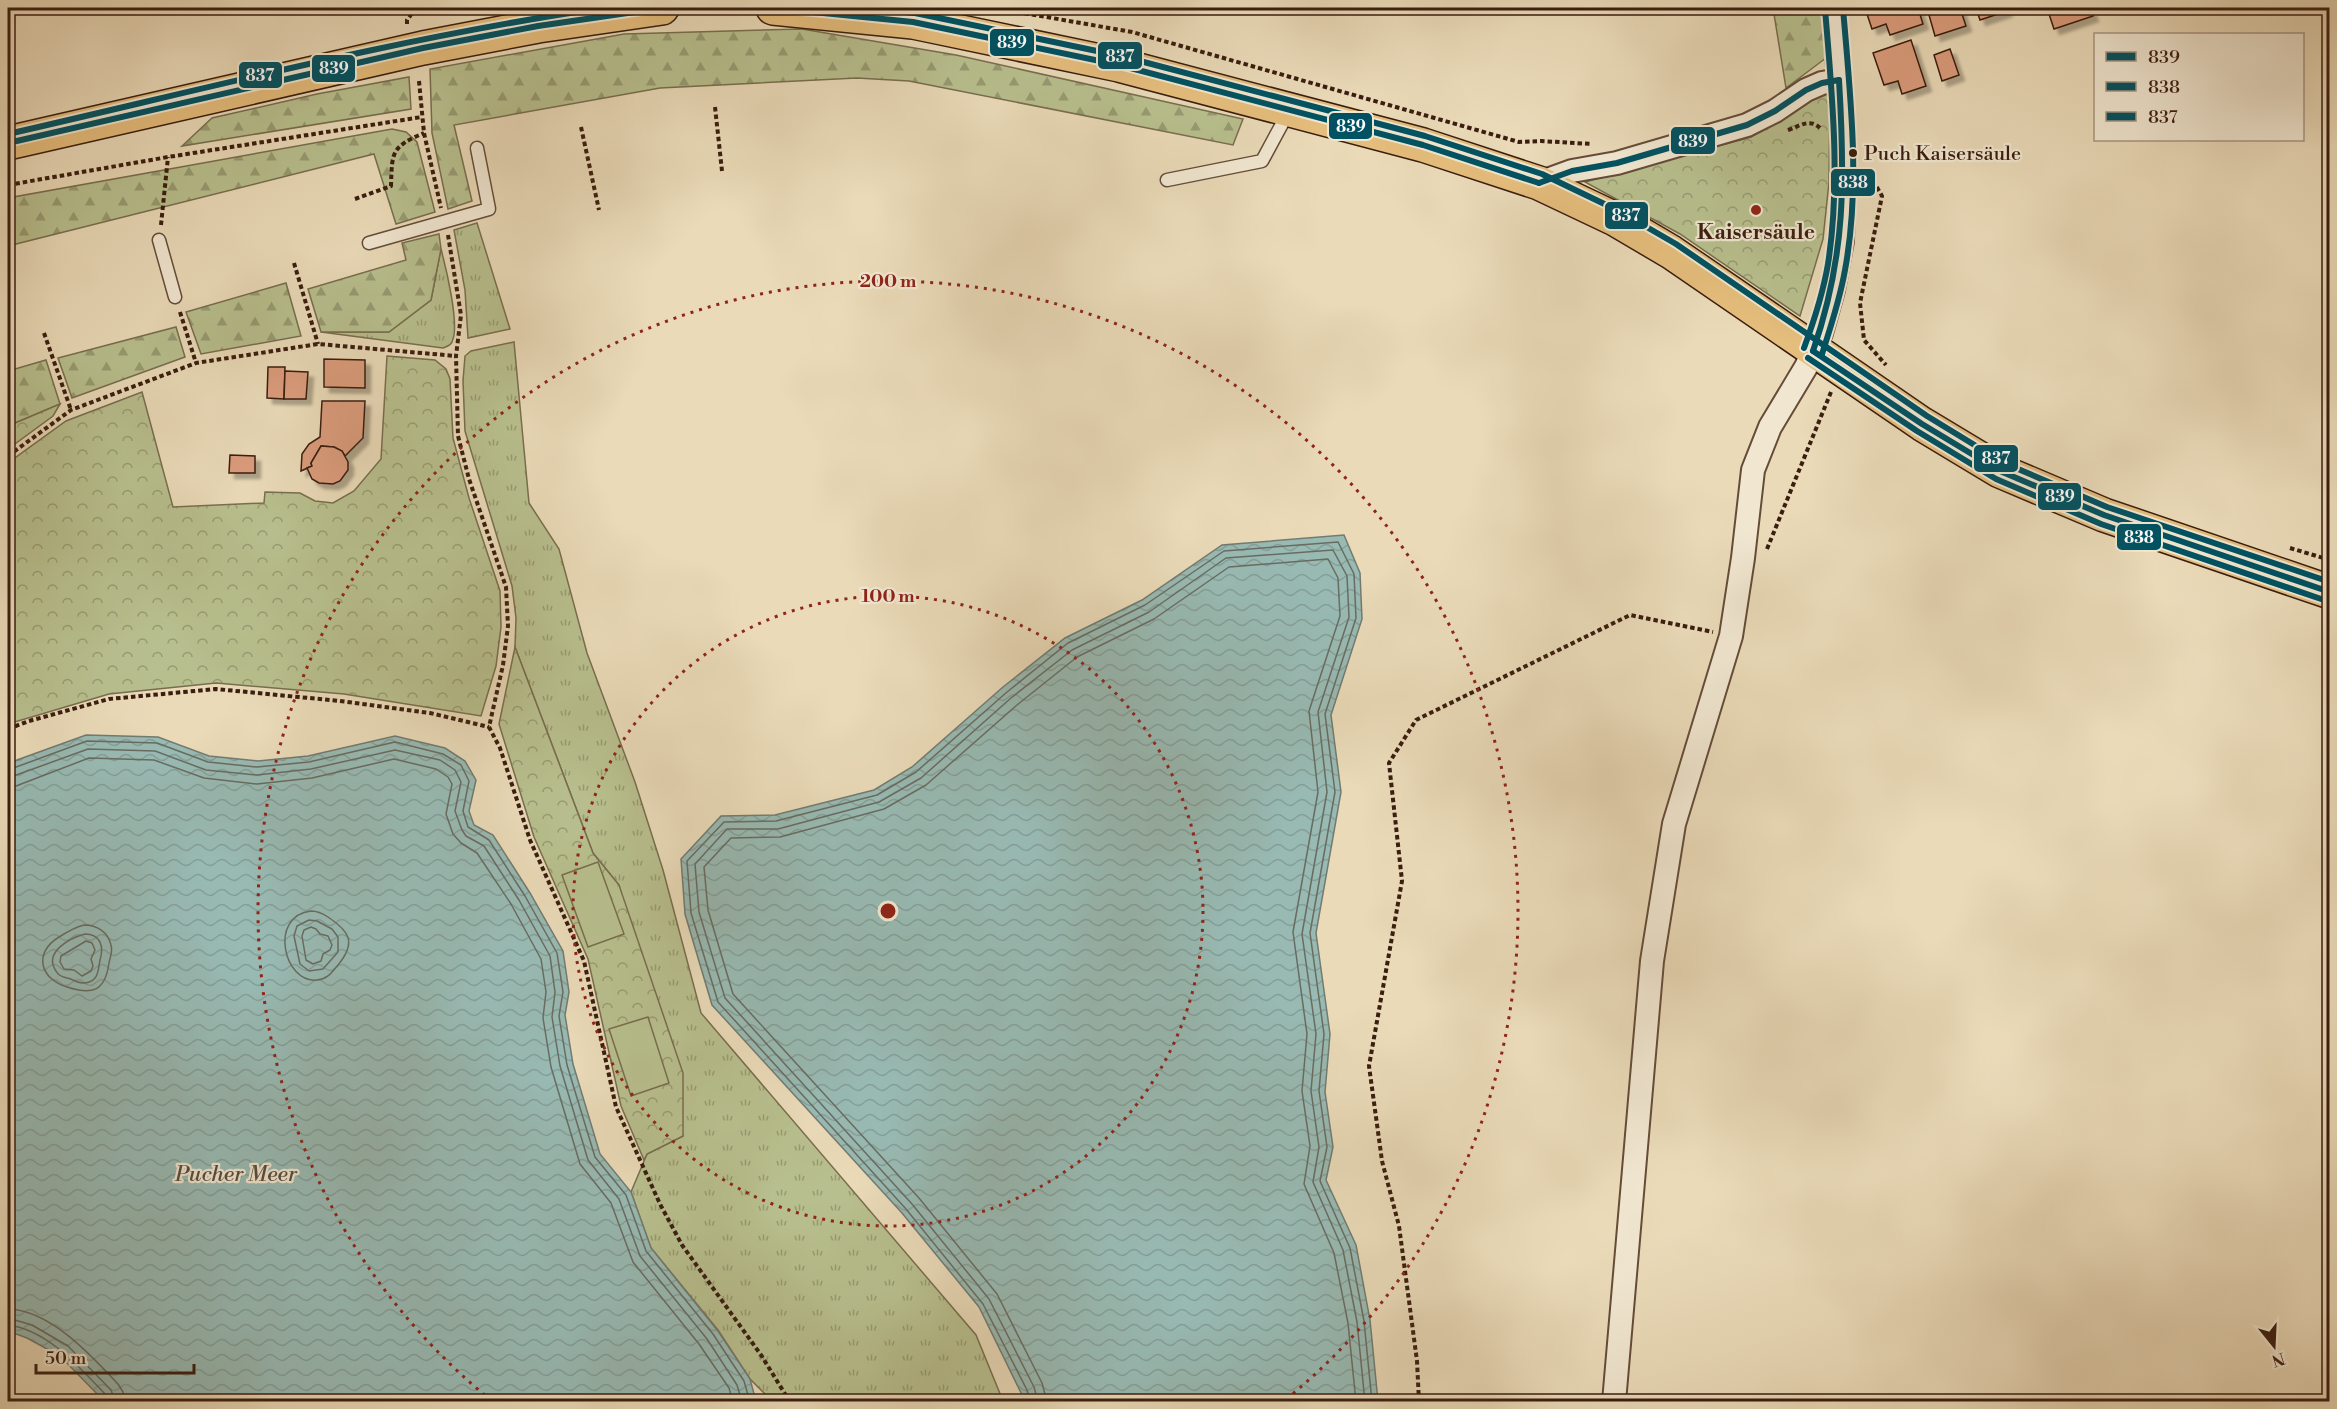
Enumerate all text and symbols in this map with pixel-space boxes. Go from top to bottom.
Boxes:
line badge: 839 [989,28,1035,57]
text: 839 [997,33,1027,53]
legend [2094,33,2304,141]
line badge: 837 [1097,41,1143,70]
text: 839 [2148,46,2180,69]
text: 837 [1106,47,1135,67]
line badge: 839 [311,54,356,83]
text: 839 [319,59,349,79]
line badge: 837 [238,61,283,89]
text: 837 [246,66,275,86]
text: 838 [2148,76,2180,99]
text: 837 [2148,106,2178,129]
line badge: 839 [1328,112,1373,140]
text: 839 [1336,117,1366,137]
line badge: 839 [1670,126,1716,155]
text: 839 [1678,132,1708,152]
place label: Puch Kaisersäule [1864,142,2021,167]
marker: Puch Kaisersäule [1847,147,1859,159]
line badge: 838 [1830,168,1876,197]
text: 838 [1838,173,1868,193]
line badge: 837 [1604,201,1649,230]
marker: Kaisersäule [1749,203,1763,217]
text: 837 [1612,206,1641,226]
place label: Kaisersäule [1697,220,1815,246]
text: 200 m [860,270,917,293]
line badge: 837 [1973,444,2019,473]
text: 837 [1982,449,2011,469]
line badge: 839 [2037,482,2082,511]
text: 839 [2045,487,2075,507]
line badge: 838 [2116,523,2162,551]
text: 838 [2124,528,2154,548]
text: 100 m [861,585,915,608]
centre of rings [878,901,898,921]
water label: Pucher Meer [174,1161,298,1188]
north arrow [2244,1316,2304,1376]
scale bar [36,1337,194,1375]
text: 50 m [45,1347,87,1370]
text: N [2269,1348,2287,1371]

